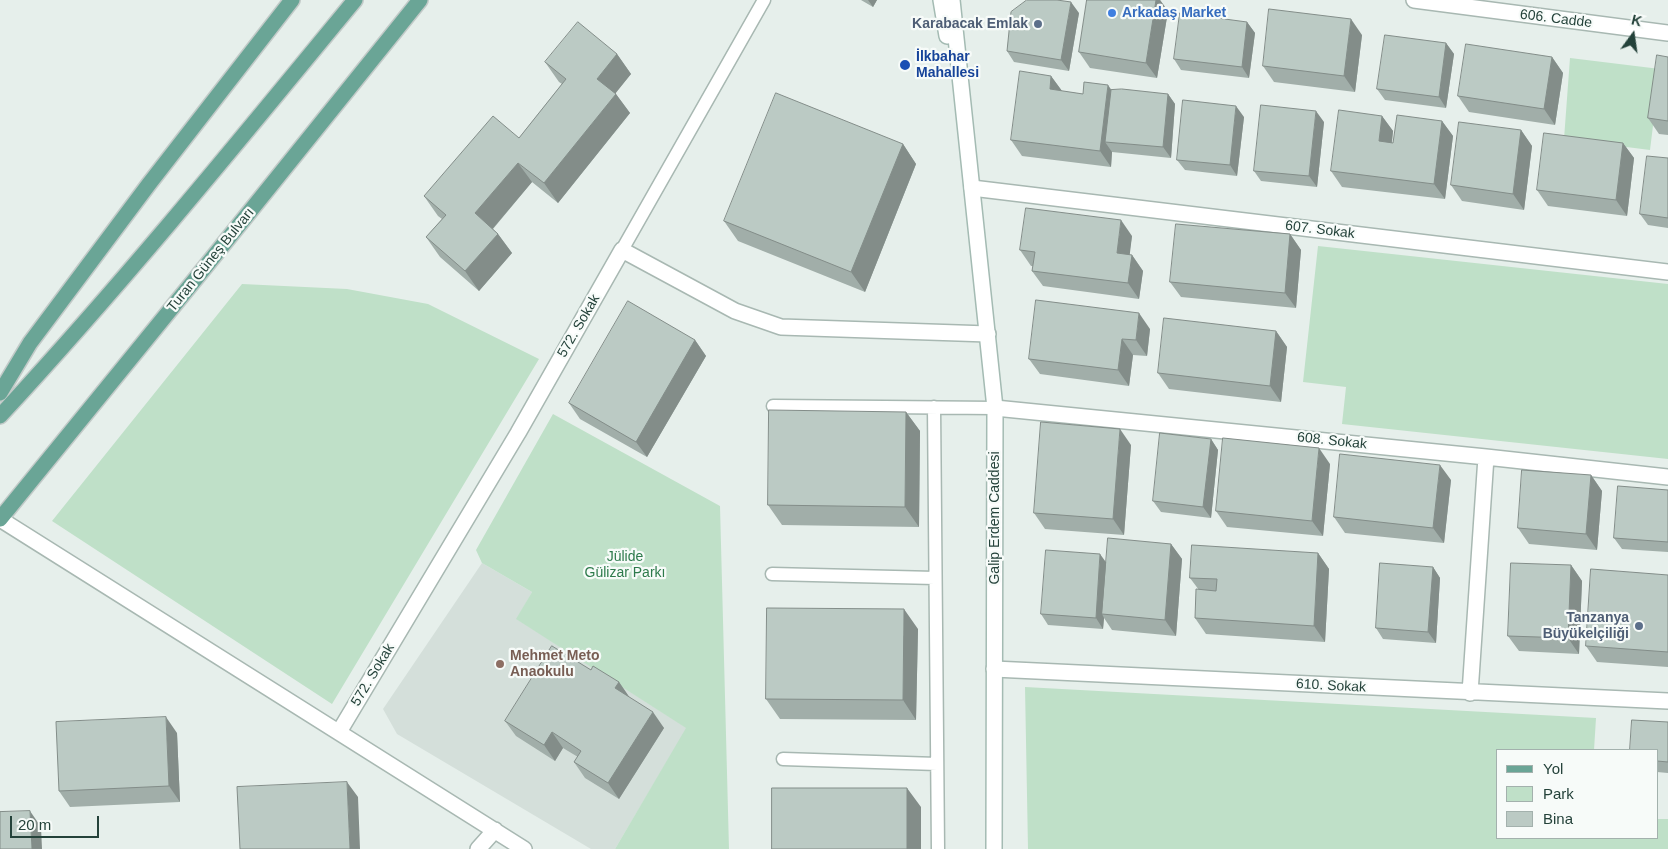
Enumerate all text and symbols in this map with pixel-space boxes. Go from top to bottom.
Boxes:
place label: Arkadaş Market [1122,5,1226,21]
street label: 606. Cadde [1519,6,1593,32]
marker: Arkadaş Market [1106,7,1118,19]
north arrow [1608,10,1658,60]
text: K [1630,11,1643,29]
place label: Karabacak Emlak [912,16,1028,32]
marker: Karabacak Emlak [1032,18,1044,30]
place label: İlkbahar Mahallesi [916,49,979,82]
marker: İlkbahar Mahallesi [898,58,912,72]
street label: Turan Güneş Bulvarı [164,205,258,315]
street label: 607. Sokak [1284,217,1356,243]
street label: 572. Sokak [554,291,604,361]
street label: 608. Sokak [1296,429,1368,453]
street label: Galip Erdem Caddesi [987,451,1003,585]
park label: Jülide Gülizar Parkı [585,549,665,582]
place label: Tanzanya Büyükelçiliği [1543,610,1629,642]
marker: Tanzanya Büyükelçiliği [1633,620,1645,632]
street label: 572. Sokak [348,641,398,709]
place label: Mehmet Meto Anaokulu [510,648,599,680]
marker: Mehmet Meto Anaokulu [494,658,506,670]
street label: 610. Sokak [1296,676,1366,696]
legend [1496,749,1658,839]
text: Yol [1543,760,1563,777]
text: Park [1543,785,1574,802]
scale bar [12,806,101,838]
text: Bina [1543,810,1573,827]
text: 20 m [18,816,51,833]

